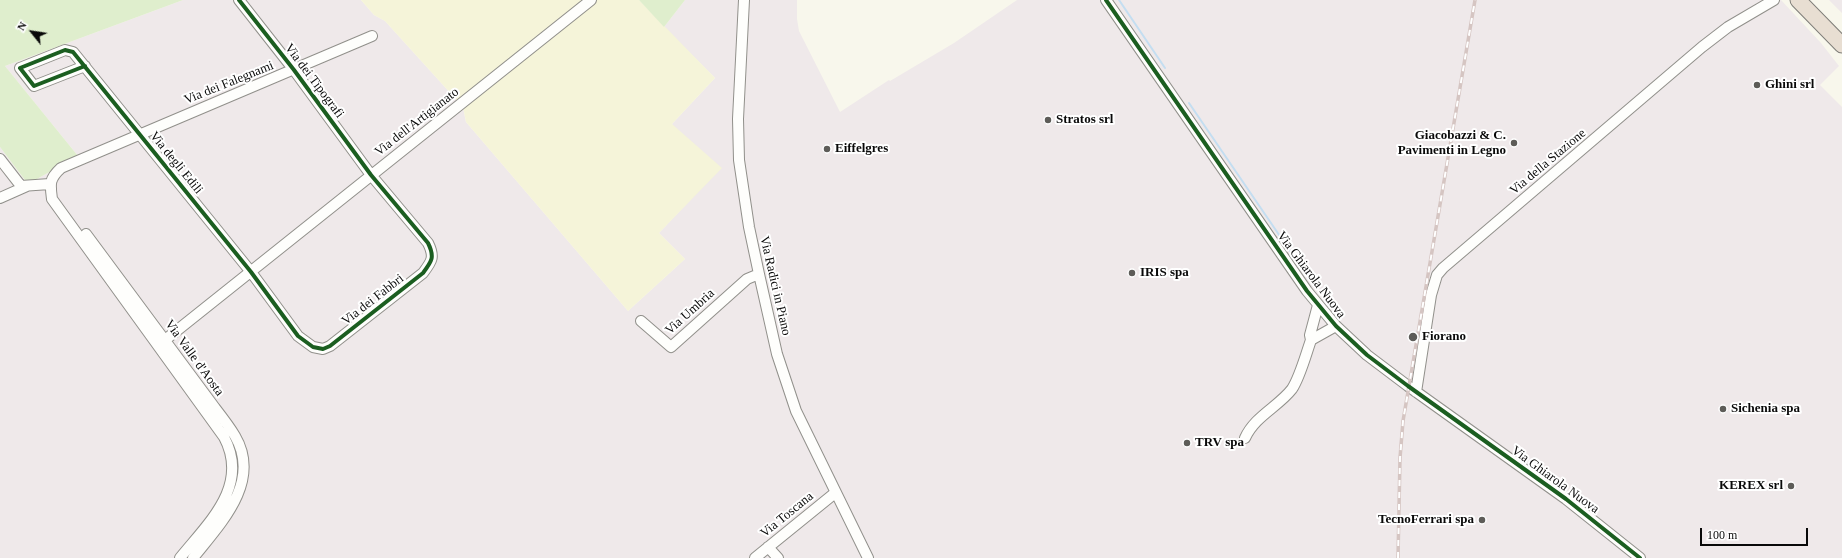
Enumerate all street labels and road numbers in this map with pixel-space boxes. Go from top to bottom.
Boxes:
street label: Via dei Tipografi [281,41,347,121]
street label: Via dei Falegnami [182,58,276,108]
street label: Via dell'Artigianato [372,84,462,160]
street label: Via della Stazione [1507,126,1589,198]
street label: Via degli Edili [146,129,206,197]
street label: Via Ghiarola Nuova [1273,229,1349,321]
street label: Via Radici in Piano [756,235,794,337]
street label: Via dei Fabbri [339,271,407,329]
street label: Via Umbria [662,286,718,338]
street label: Via Valle d'Aosta [161,317,227,399]
street label: Via Ghiarola Nuova [1508,443,1602,517]
street label: Via Toscana [757,489,817,541]

